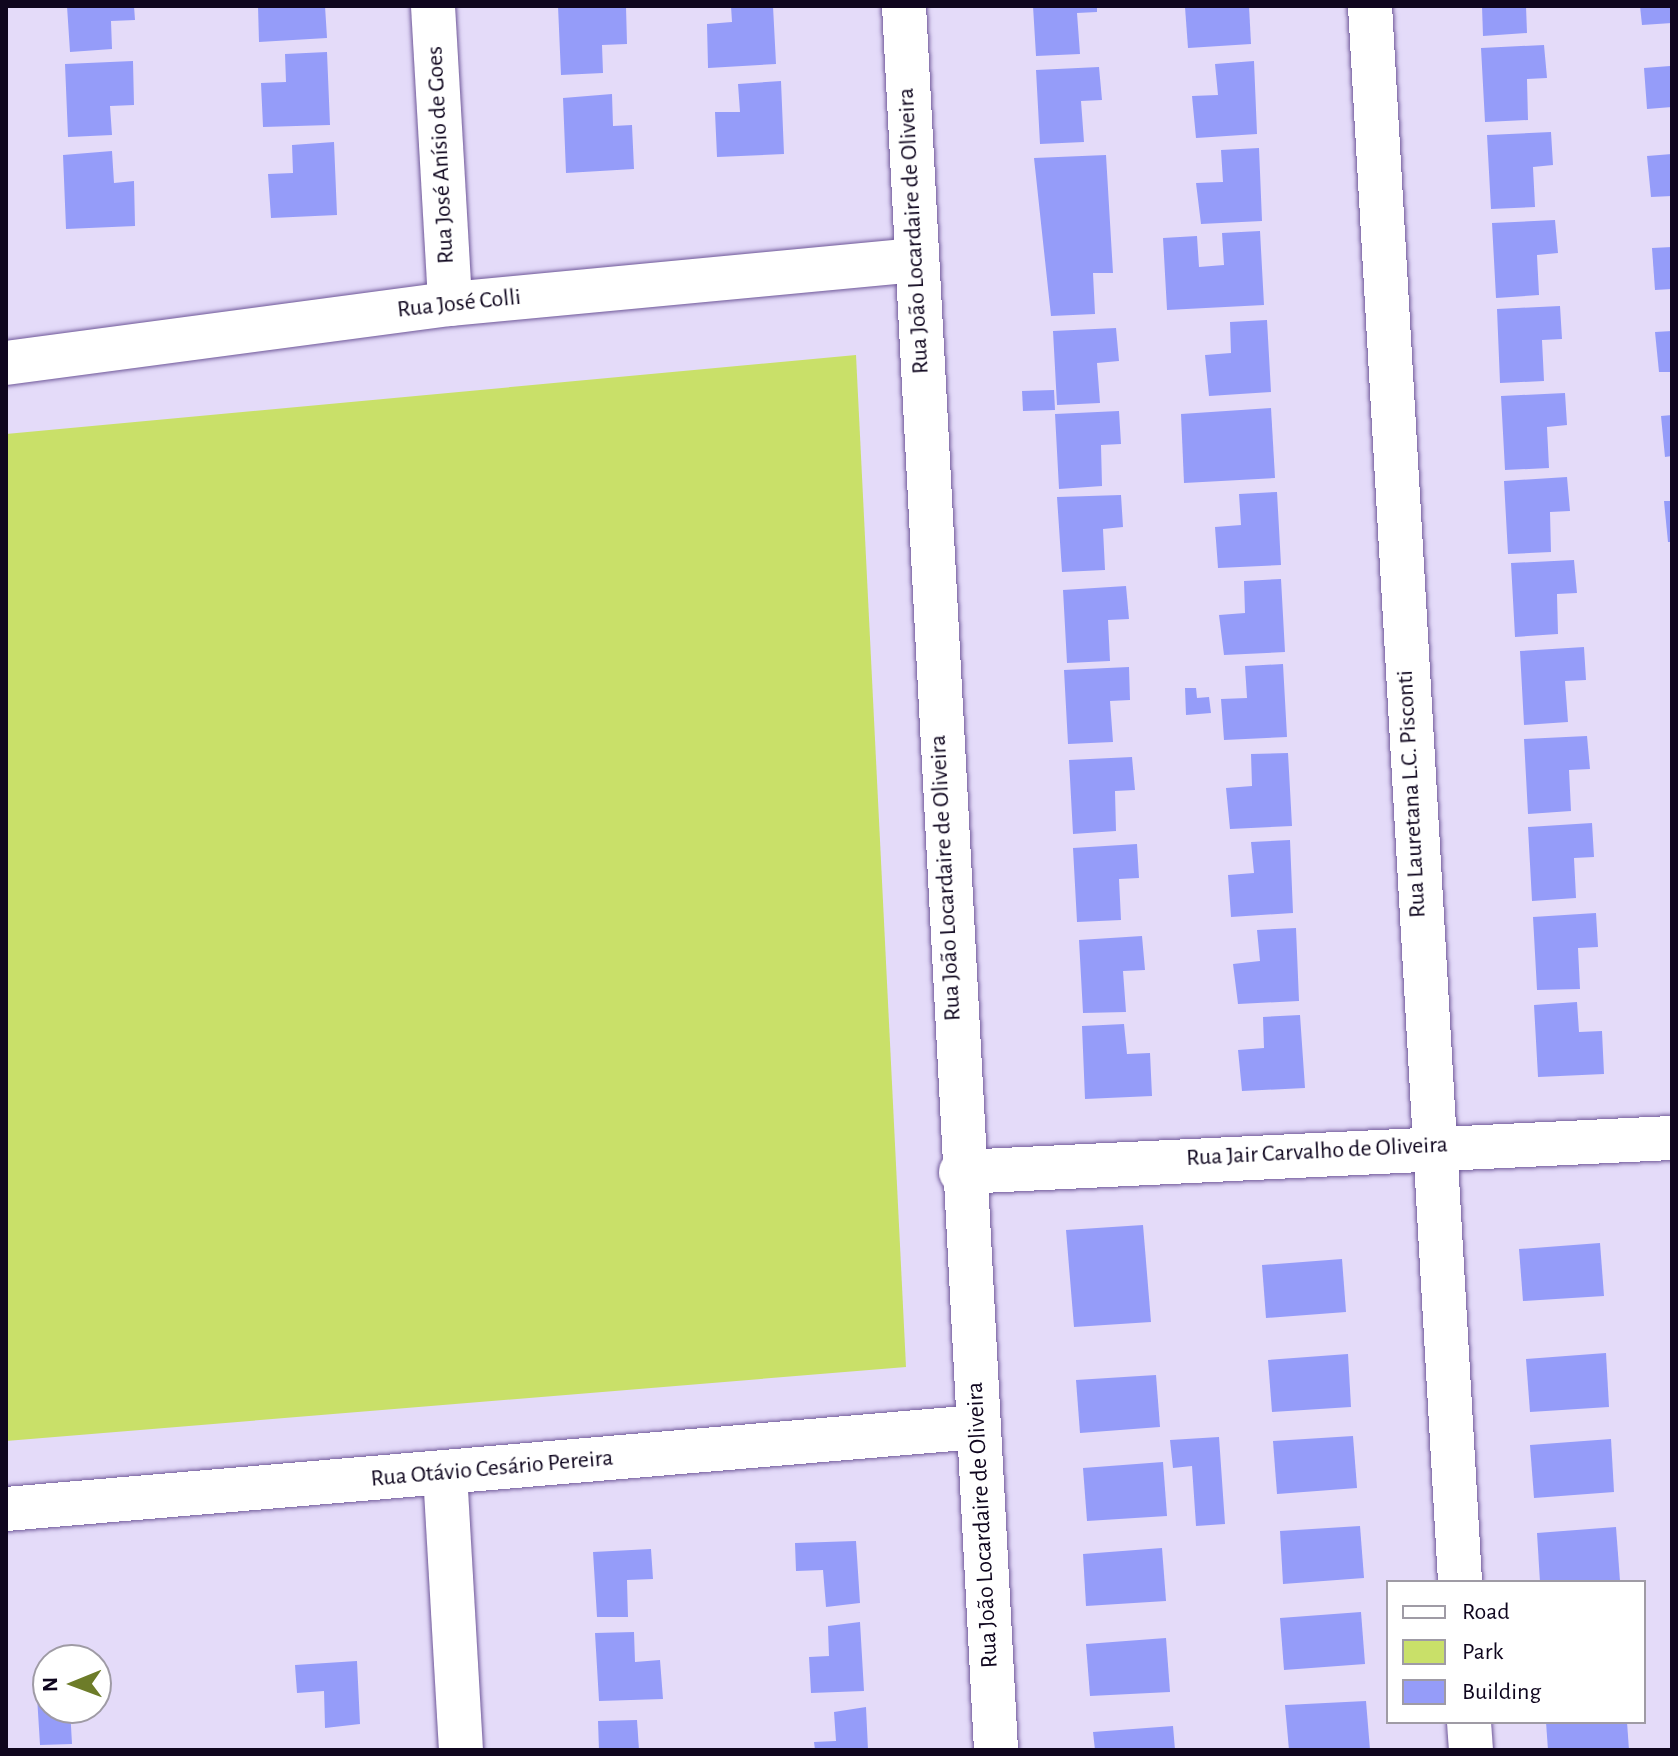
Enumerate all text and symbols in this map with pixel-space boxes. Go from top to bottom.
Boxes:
street label: Rua José Anísio de Goes [421,45,461,265]
street label: Rua João Locardaire de Oliveira [892,87,936,375]
street label: Rua José Colli [396,283,522,325]
street label: Rua Lauretana L.C. Pisconti [1391,669,1433,919]
street label: Rua João Locardaire de Oliveira [924,734,968,1022]
street label: Rua Jair Carvalho de Oliveira [1186,1131,1448,1173]
street label: Rua João Locardaire de Oliveira [961,1381,1005,1669]
street label: Rua Otávio Cesário Pereira [370,1444,614,1494]
legend [1386,1580,1646,1724]
text: Road [1462,1600,1510,1624]
text: Park [1462,1640,1503,1664]
north arrow [32,1644,112,1724]
text: N [39,1677,61,1692]
text: Building [1462,1680,1541,1704]

